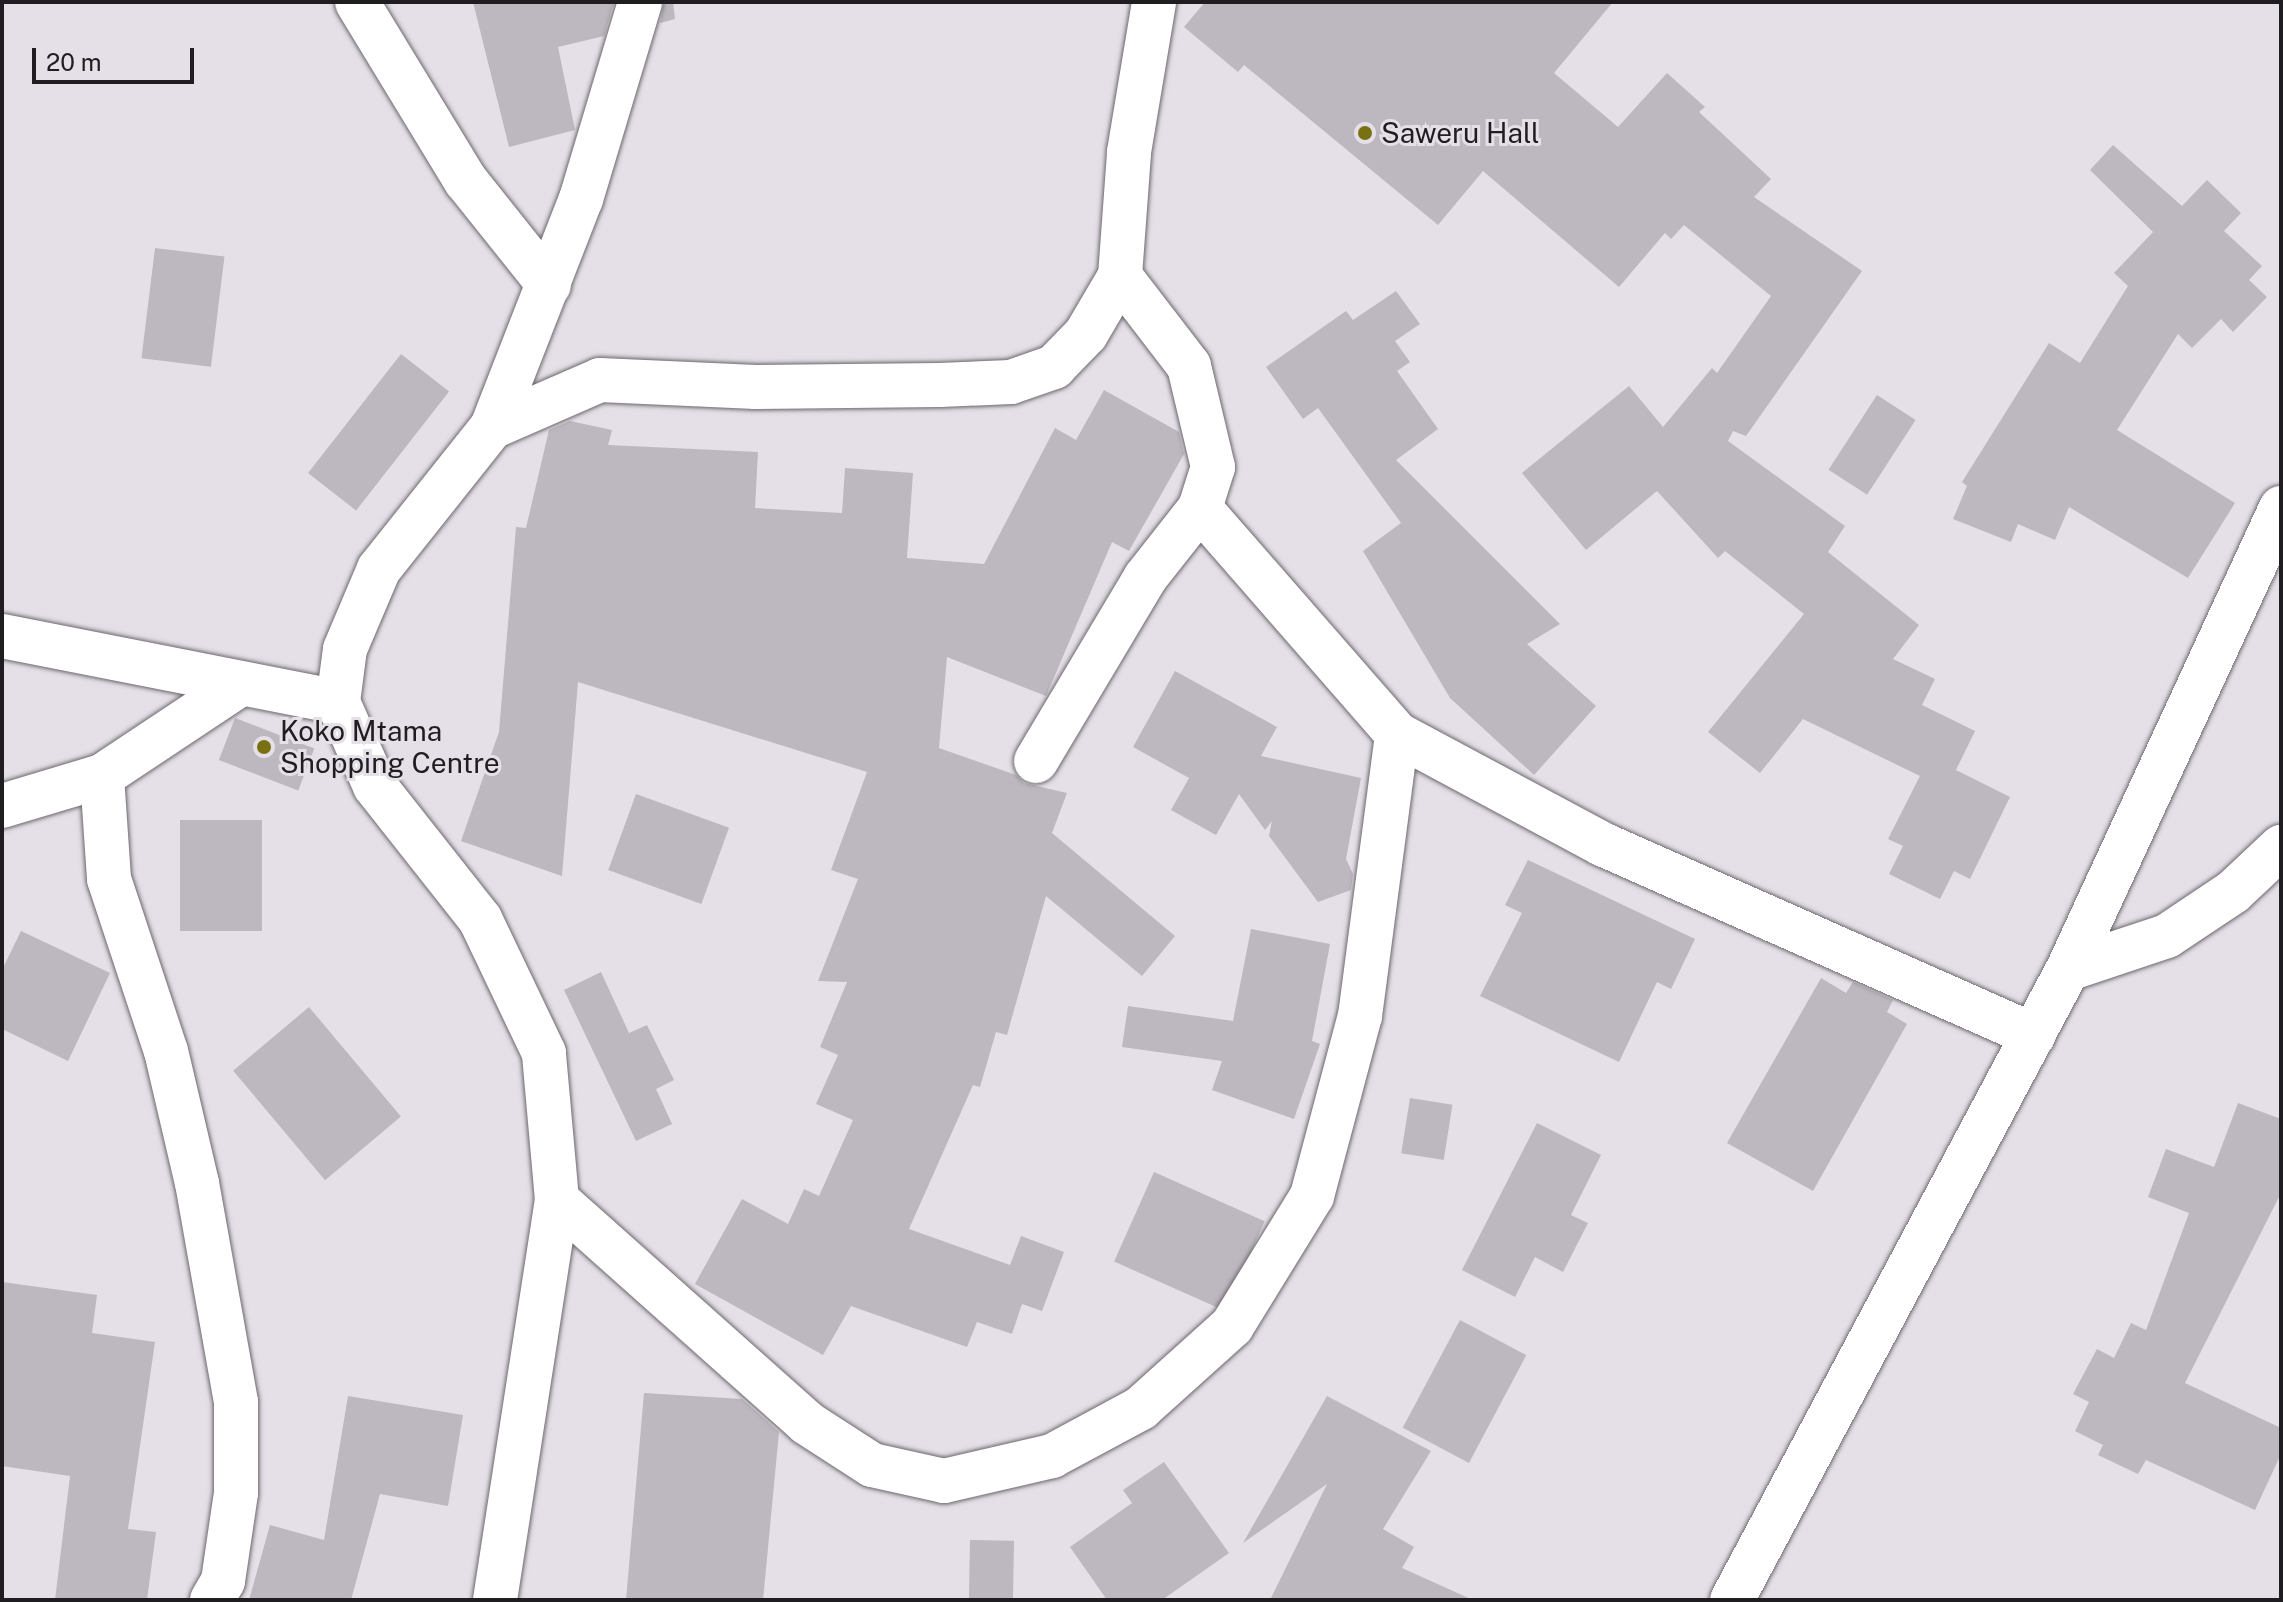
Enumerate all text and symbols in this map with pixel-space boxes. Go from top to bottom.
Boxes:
scale bar [36,32,198,82]
text: 20 m [46,48,102,76]
place label: Saweru Hall [1381,116,1539,150]
marker: Saweru Hall [1356,124,1374,142]
place label: Koko Mtama Shopping Centre [280,714,500,780]
marker: Koko Mtama Shopping Centre [255,738,273,756]

